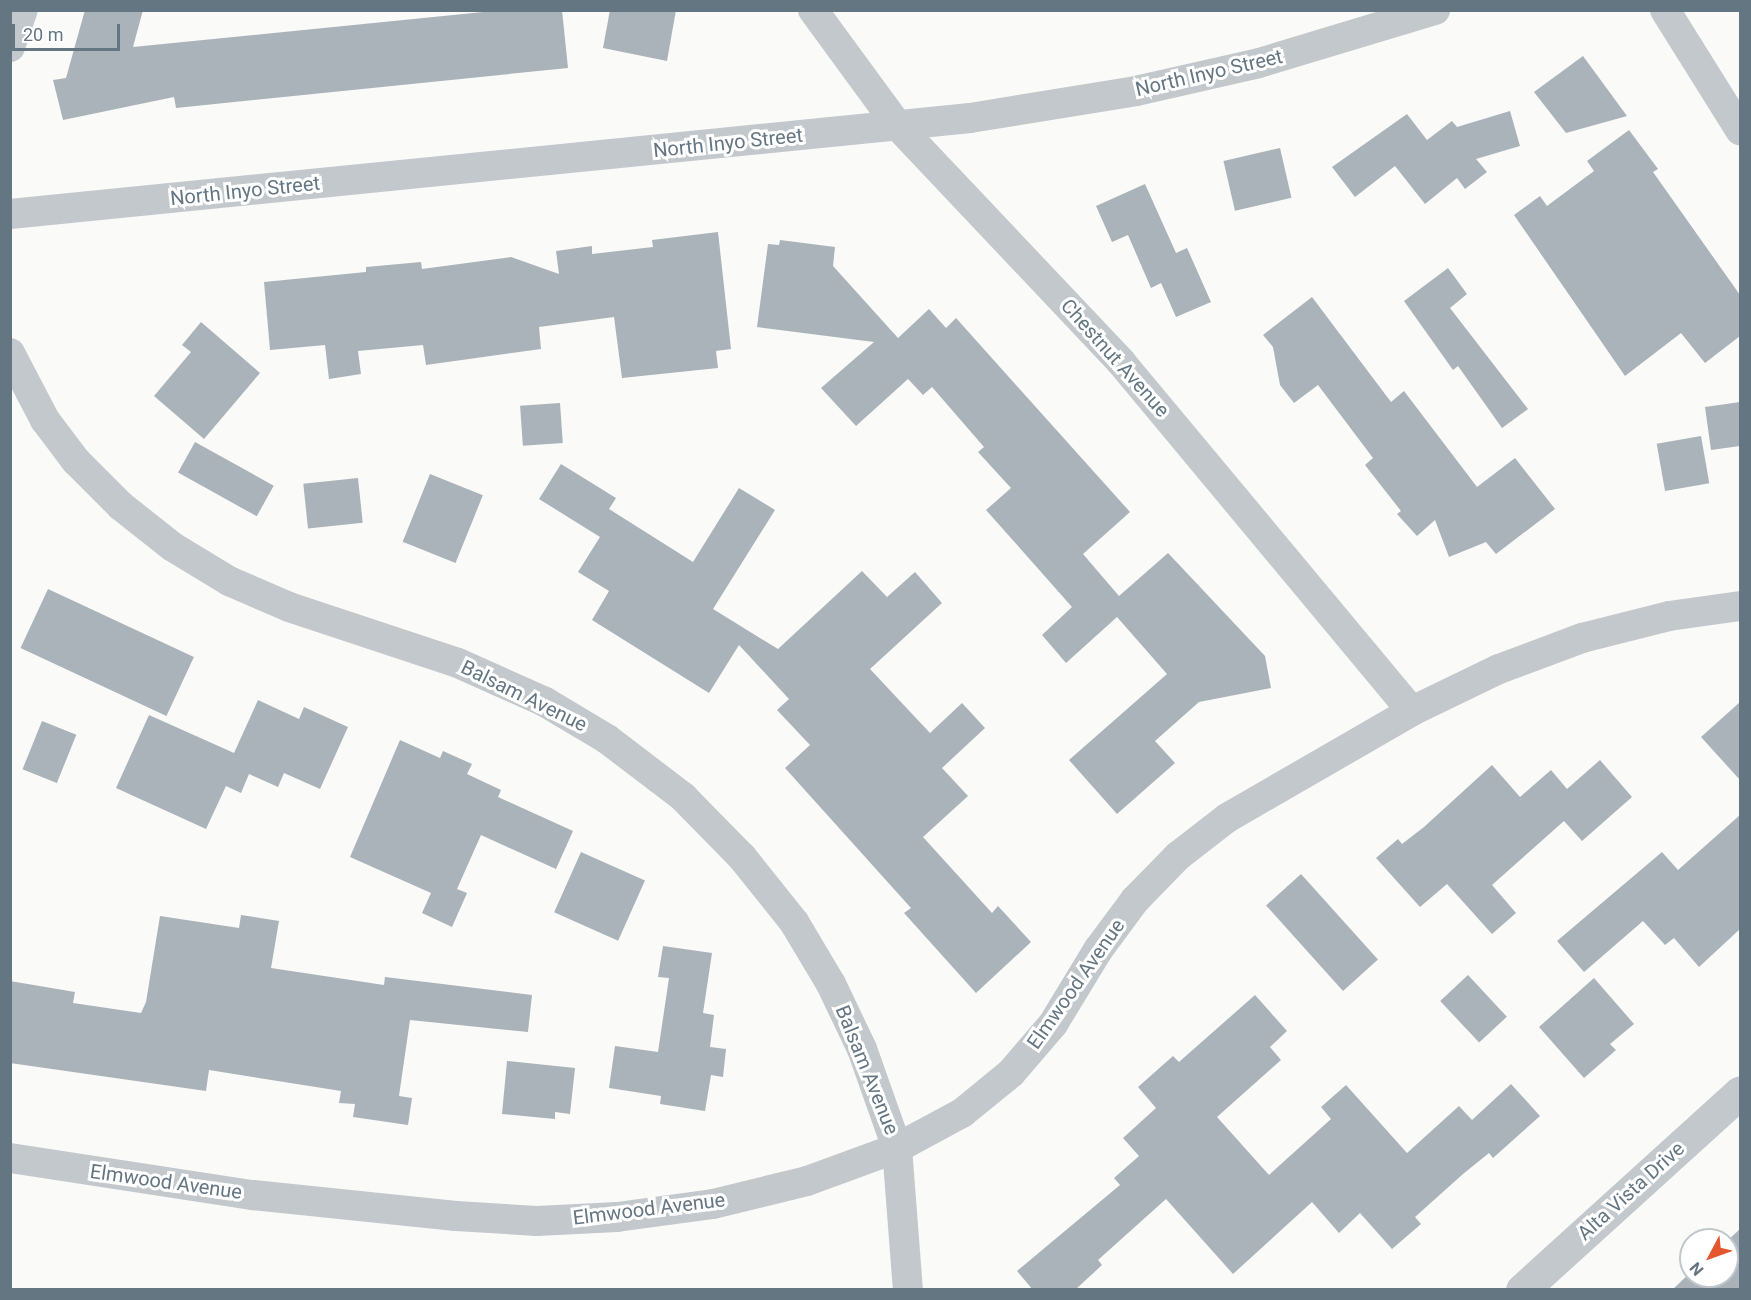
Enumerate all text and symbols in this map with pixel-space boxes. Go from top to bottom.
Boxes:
scale bar [15,12,123,50]
text: 20 m [23,24,63,45]
street label: North Inyo Street [1133,44,1285,102]
street label: North Inyo Street [652,123,804,163]
street label: North Inyo Street [169,171,321,211]
street label: Chestnut Avenue [1056,294,1174,422]
street label: Balsam Avenue [457,655,591,737]
street label: Elmwood Avenue [1022,914,1130,1054]
street label: Balsam Avenue [830,1002,904,1138]
street label: Alta Vista Drive [1573,1137,1689,1245]
street label: Elmwood Avenue [88,1159,244,1205]
street label: Elmwood Avenue [571,1188,727,1230]
north arrow [1679,1228,1739,1288]
text: N [1686,1258,1707,1279]

